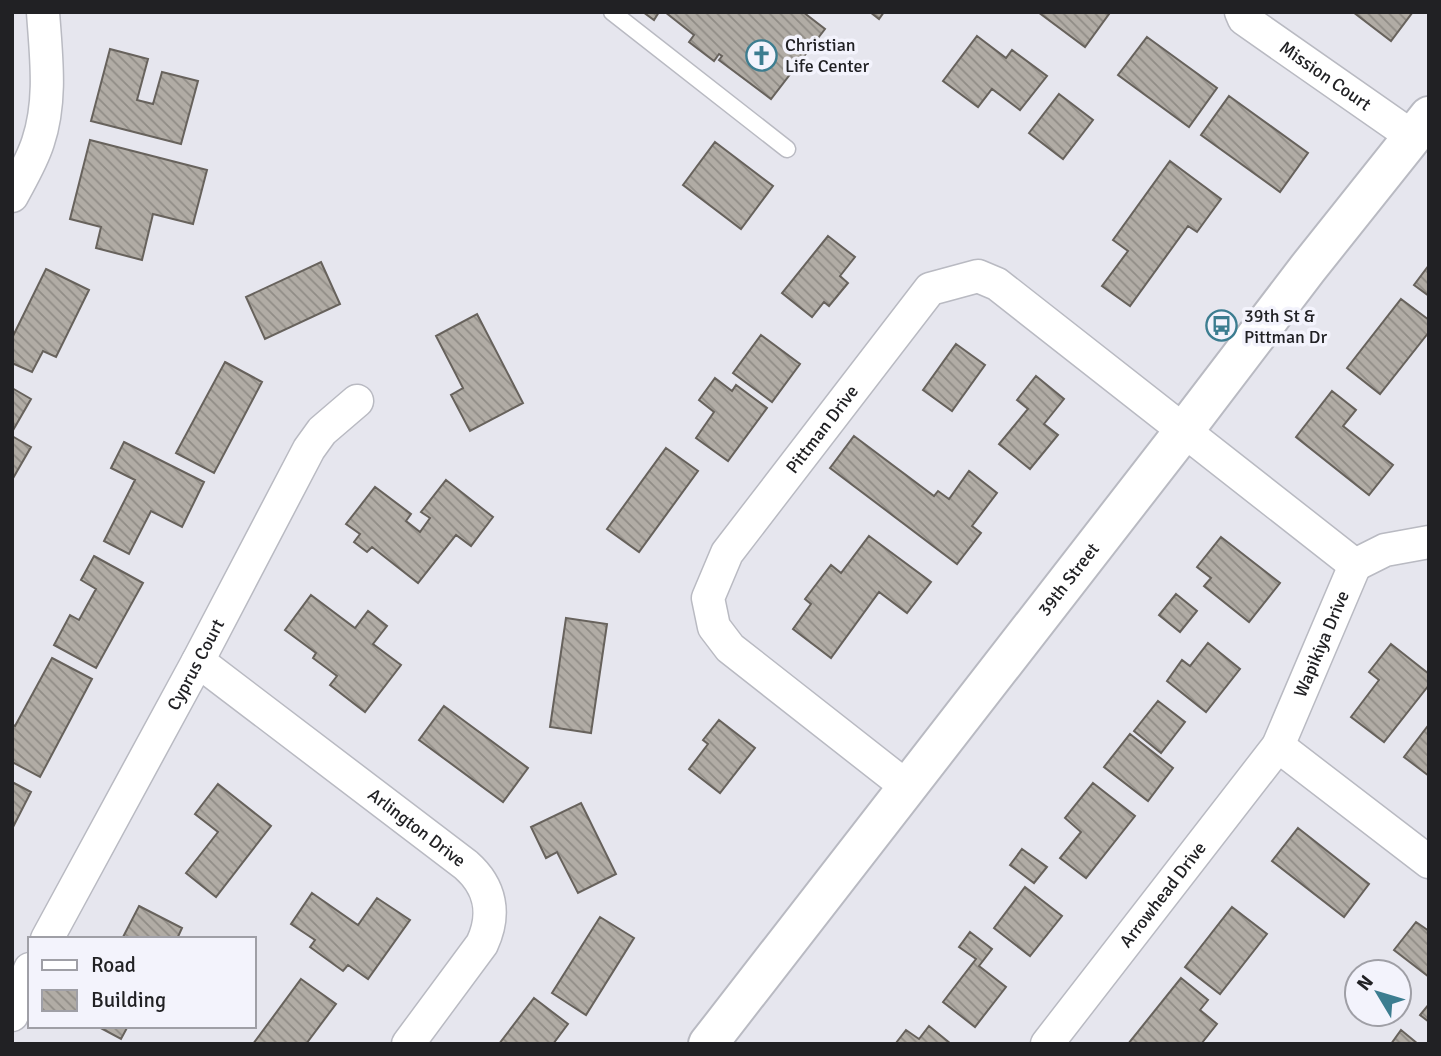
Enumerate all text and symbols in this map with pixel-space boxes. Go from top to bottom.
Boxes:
place label: Christian Life Center [785,34,869,77]
street label: Mission Court [1275,36,1375,115]
church icon: Christian Life Center [745,38,779,72]
place label: 39th St & Pittman Dr [1244,305,1328,348]
bus stop icon: 39th St & Pittman Dr [1204,309,1238,343]
street label: Pittman Drive [781,381,863,478]
street label: 39th Street [1033,539,1104,620]
street label: Wapikiya Drive [1289,587,1354,700]
street label: Cyprus Court [162,615,229,714]
street label: Arlington Drive [364,783,470,872]
street label: Arrowhead Drive [1115,837,1211,952]
legend [28,937,256,1028]
text: Road [91,952,136,978]
north arrow [1343,958,1413,1028]
text: N [1352,971,1379,996]
text: Building [91,987,166,1013]

